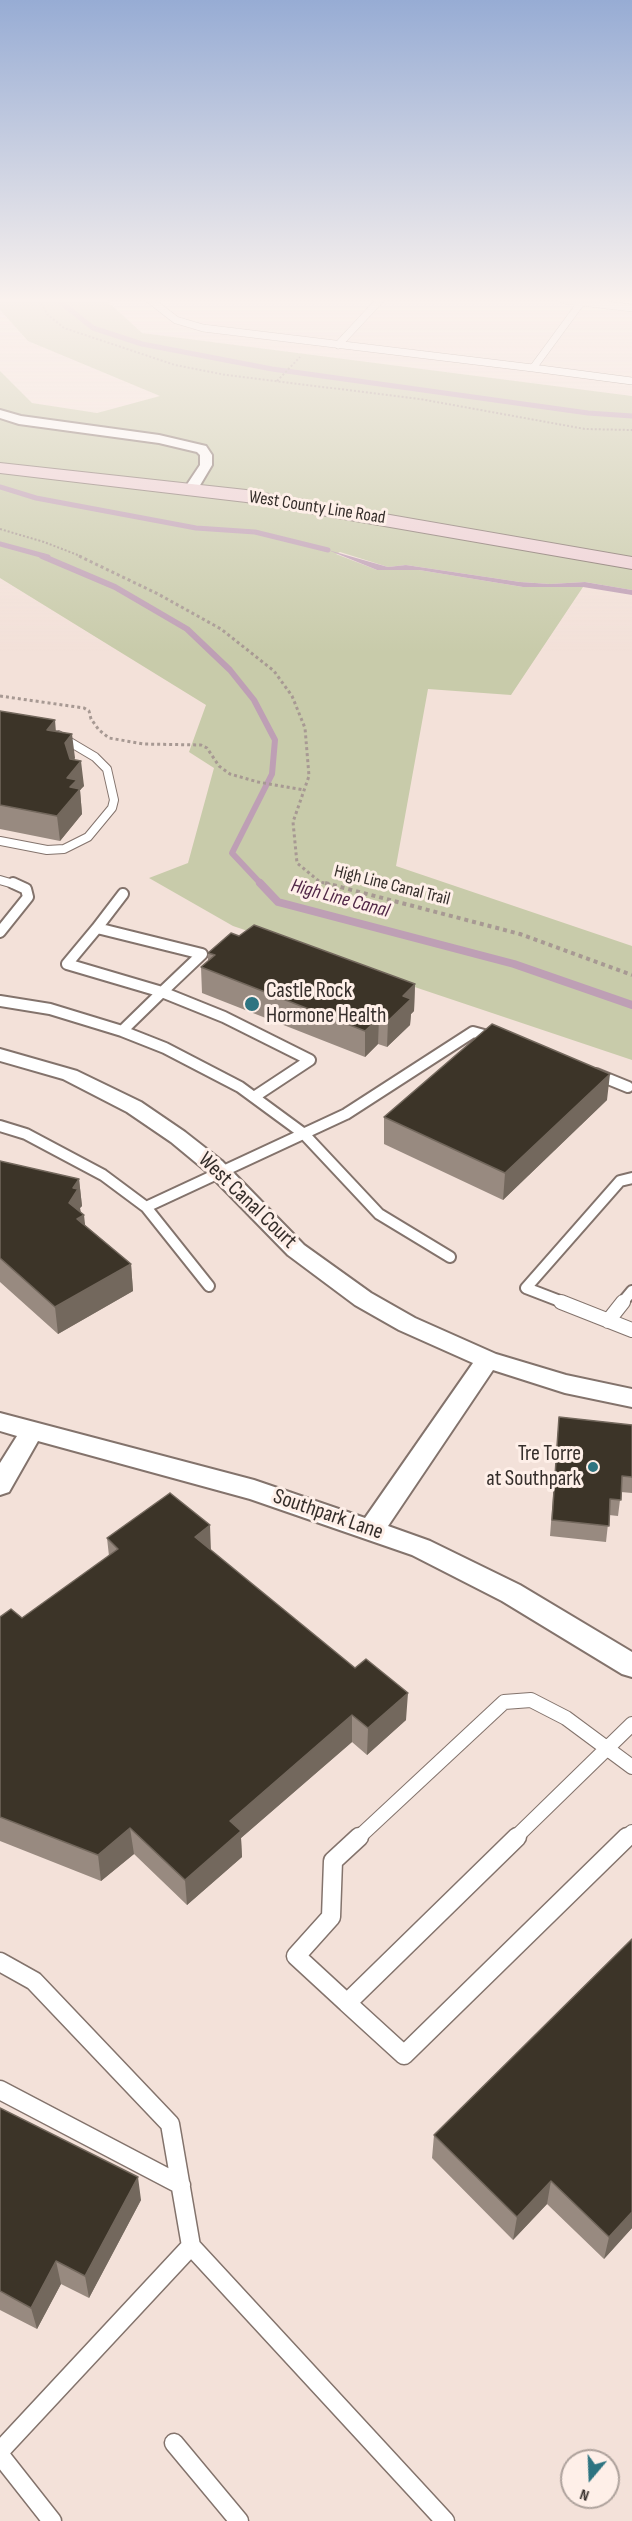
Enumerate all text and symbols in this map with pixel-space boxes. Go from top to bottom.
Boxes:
street label: West County Line Road [247,487,387,529]
street label: High Line Canal Trail [332,861,452,911]
water label: High Line Canal [288,874,392,924]
place label: Castle Rock Hormone Health [266,978,386,1030]
marker: Castle Rock Hormone Health [243,995,261,1013]
street label: West Canal Court [192,1147,302,1255]
place label: Tre Torre at Southpark [486,1441,581,1492]
marker: Tre Torre at Southpark [586,1460,600,1474]
street label: Southpark Lane [270,1484,386,1546]
north arrow [560,2449,620,2509]
text: N [578,2484,592,2505]

